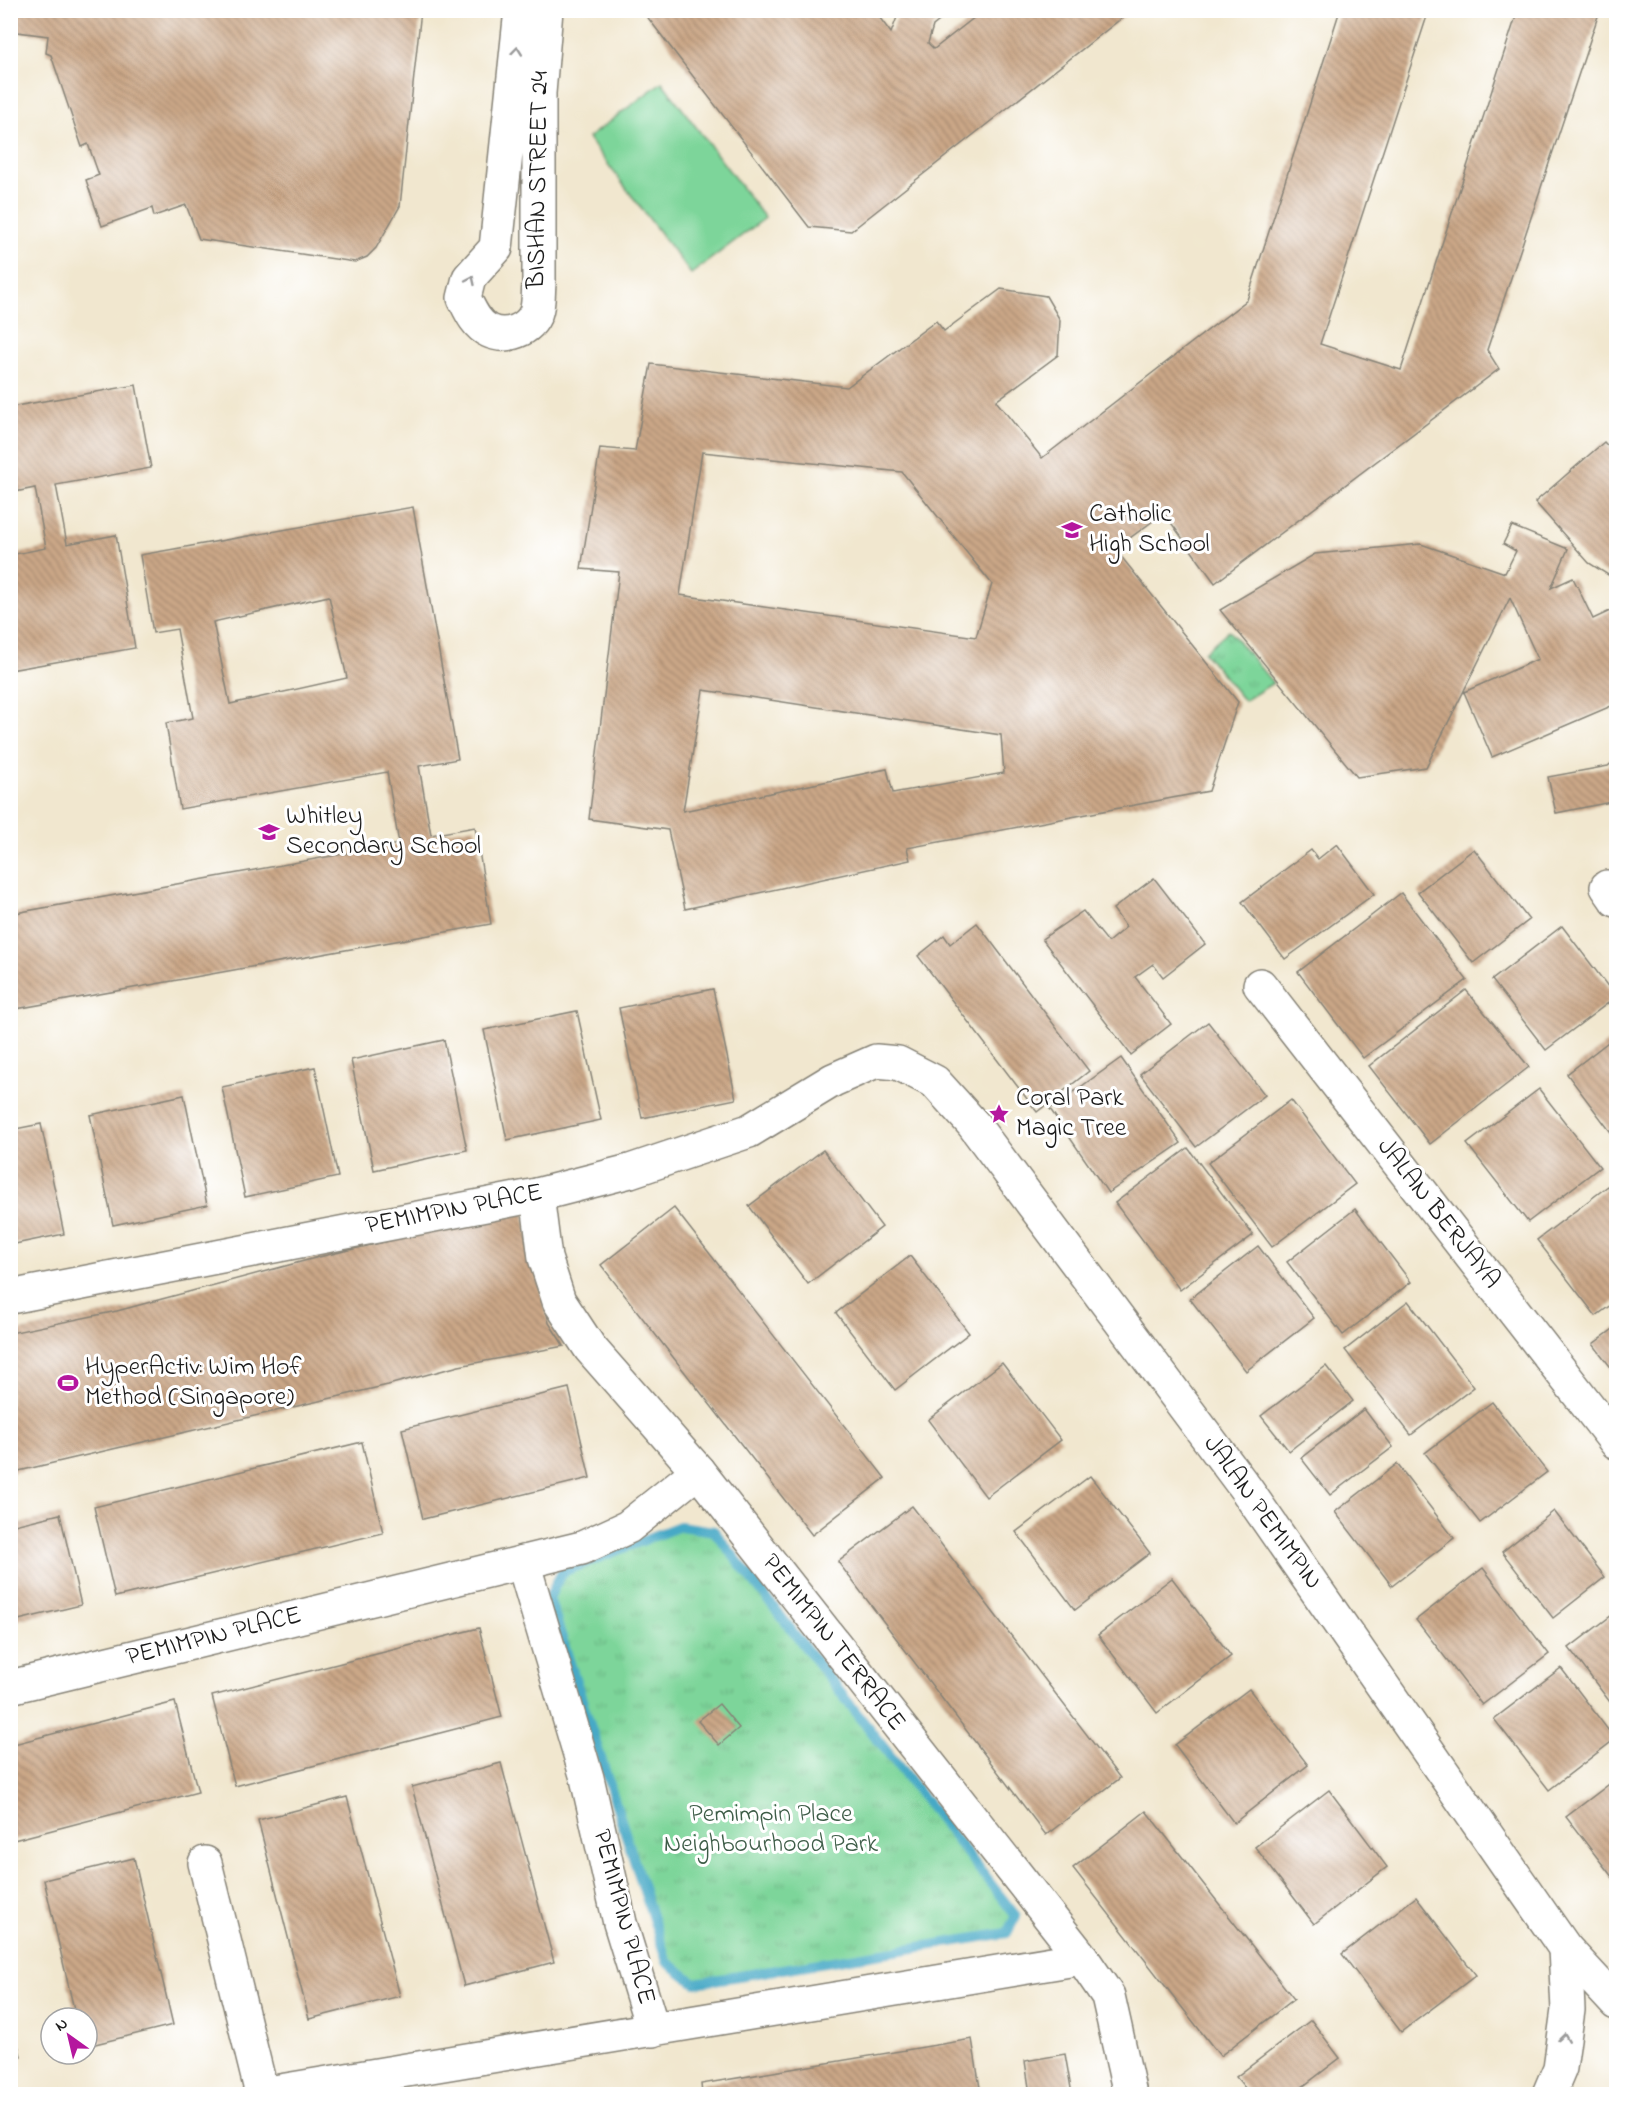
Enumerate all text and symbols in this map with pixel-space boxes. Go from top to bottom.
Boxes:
one-way arrow [510,46,523,55]
street label: BISHAN STREET 24 [518,70,560,290]
one-way arrow [463,276,475,287]
place label: Catholic High School [1089,496,1210,564]
school or university icon: Catholic High School [1060,518,1084,542]
place label: Whitley Secondary School [286,798,481,866]
school or university icon: Whitley Secondary School [257,820,281,844]
place label: Coral Park Magic Tree [1016,1080,1127,1148]
place icon: Coral Park Magic Tree [987,1102,1011,1126]
street label: JALAN BERJAYA [1367,1130,1509,1298]
street label: PEMIMPIN PLACE [362,1174,546,1246]
place label: HyperActiv: Wim Hof Method (Singapore) [85,1349,303,1417]
sports icon: HyperActiv: Wim Hof Method (Singapore) [56,1371,80,1395]
street label: JALAN PEMIMPIN [1193,1428,1331,1598]
street label: PEMIMPIN TERRACE [752,1546,914,1740]
street label: PEMIMPIN PLACE [122,1597,306,1677]
park label: Pemimpin Place Neighbourhood Park [664,1796,879,1864]
street label: PEMIMPIN PLACE [581,1825,665,2009]
north arrow [39,2006,99,2066]
text: N [51,2012,73,2038]
one-way arrow [1557,2034,1569,2043]

